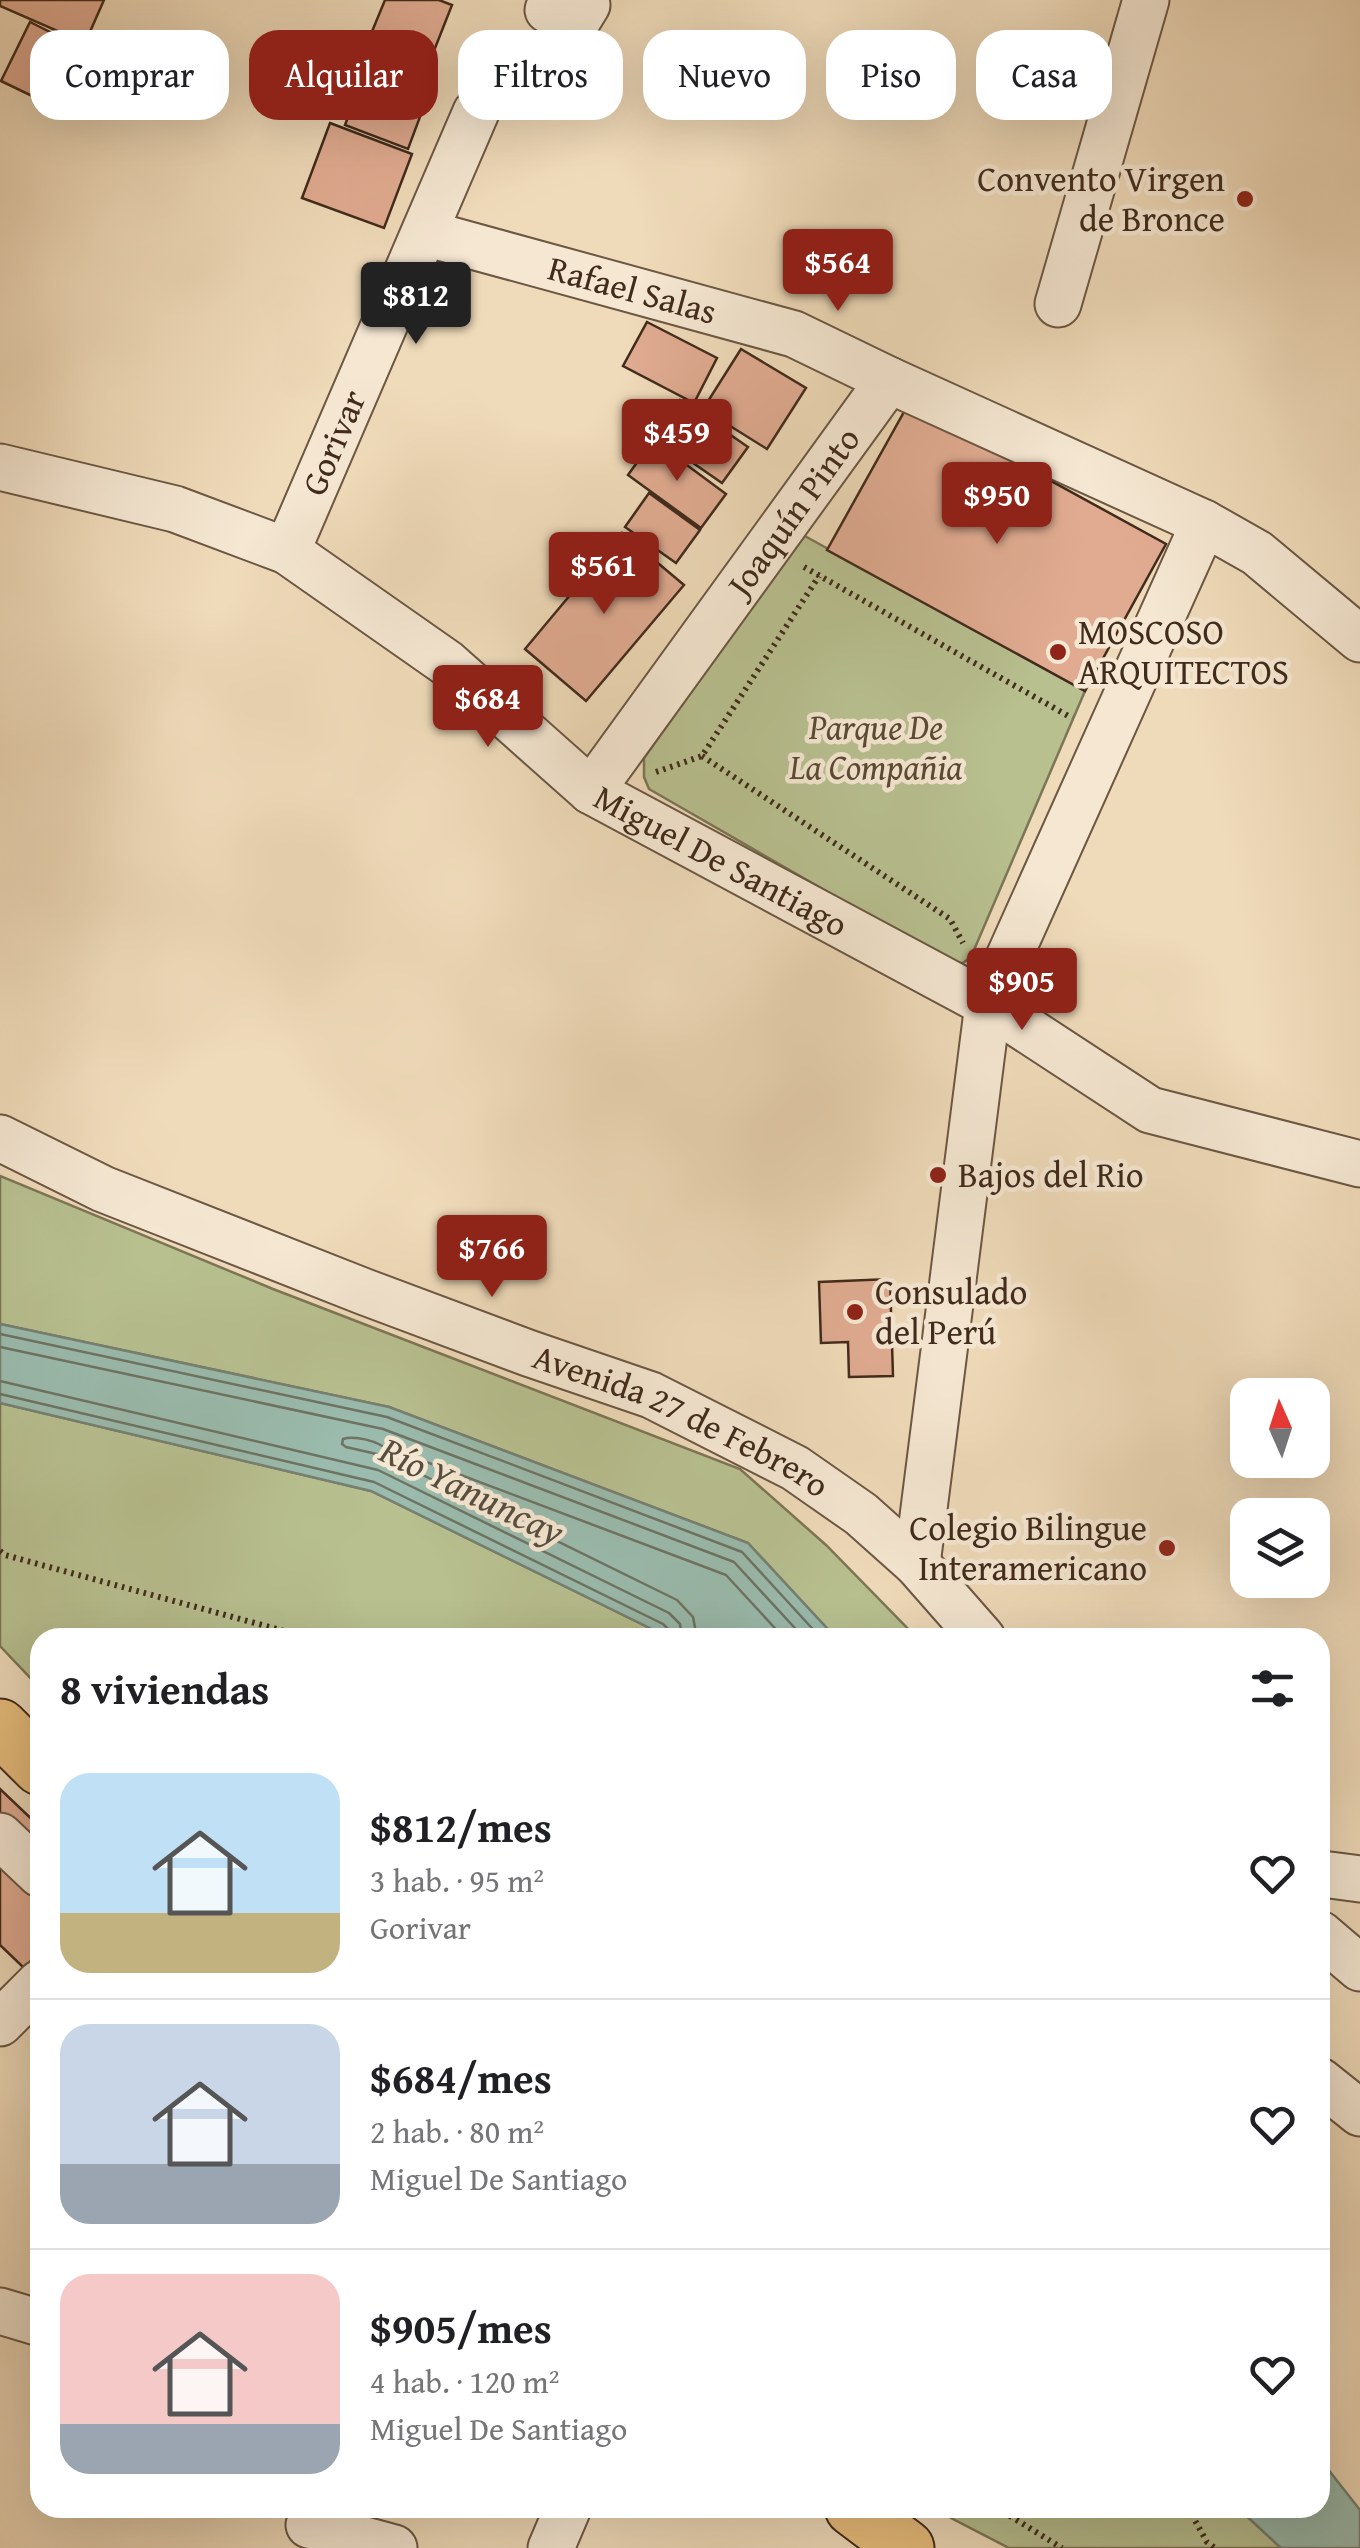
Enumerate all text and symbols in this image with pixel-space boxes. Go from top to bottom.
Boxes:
chip: Comprar [30,30,229,120]
chip: Alquilar [249,30,438,120]
chip: Filtros [458,30,623,120]
chip: Nuevo [643,30,806,120]
chip: Piso [826,30,956,120]
chip: Casa [976,30,1112,120]
place label: Convento Virgen de Bronce [977,153,1225,244]
marker: Convento Virgen de Bronce [1234,188,1256,210]
pin: $564 [779,229,897,314]
text: $564 [805,238,871,285]
street label: Rafael Salas [543,242,722,337]
pin: $812 [357,262,475,347]
text: $812 [383,271,449,318]
street label: Gorivar [288,382,378,503]
pin: $459 [618,399,736,484]
text: $459 [644,408,710,455]
street label: Joaquín Pinto [712,416,872,610]
pin: $950 [938,462,1056,547]
text: $950 [964,471,1030,518]
pin: $561 [545,532,663,617]
text: $561 [571,541,637,588]
place label: MOSCOSO ARQUITECTOS [1078,606,1289,697]
marker: MOSCOSO ARQUITECTOS [1047,641,1069,663]
pin: $684 [429,665,547,750]
text: $684 [455,674,521,721]
park label: Parque De La Compañia [789,701,962,792]
street label: Miguel De Santiago [585,771,857,949]
pin: $905 [963,948,1081,1033]
text: $905 [989,957,1055,1004]
place label: Bajos del Rio [958,1149,1144,1200]
marker: Bajos del Rio [927,1164,949,1186]
pin: $766 [433,1215,551,1300]
text: $766 [459,1224,525,1271]
place label: Consulado del Perú [875,1266,1027,1357]
marker: Consulado del Perú [844,1301,866,1323]
street label: Avenida 27 de Febrero [526,1331,840,1510]
north arrow [1230,1378,1330,1478]
map controls [1230,1378,1330,1598]
water label: Río Yanuncay [370,1421,574,1559]
button: layers [1230,1498,1330,1598]
place label: Colegio Bilingue Interamericano [909,1502,1147,1593]
marker: Colegio Bilingue Interamericano [1156,1537,1178,1559]
text: 8 viviendas [60,1658,269,1719]
icon: filters [1245,1661,1300,1716]
text: $812/mes [370,1796,552,1857]
icon: home [140,1813,260,1933]
icon: heart [1245,1846,1300,1901]
text: 3 hab. · 95 m² [370,1857,544,1904]
text: Gorivar [370,1904,471,1951]
text: $684/mes [370,2047,552,2108]
icon: home [140,2064,260,2184]
icon: heart [1245,2097,1300,2152]
text: 2 hab. · 80 m² [370,2108,544,2155]
text: Miguel De Santiago [370,2155,627,2202]
text: $905/mes [370,2297,552,2358]
icon: home [140,2314,260,2434]
icon: heart [1245,2347,1300,2402]
text: 4 hab. · 120 m² [370,2358,559,2405]
text: Miguel De Santiago [370,2405,627,2452]

